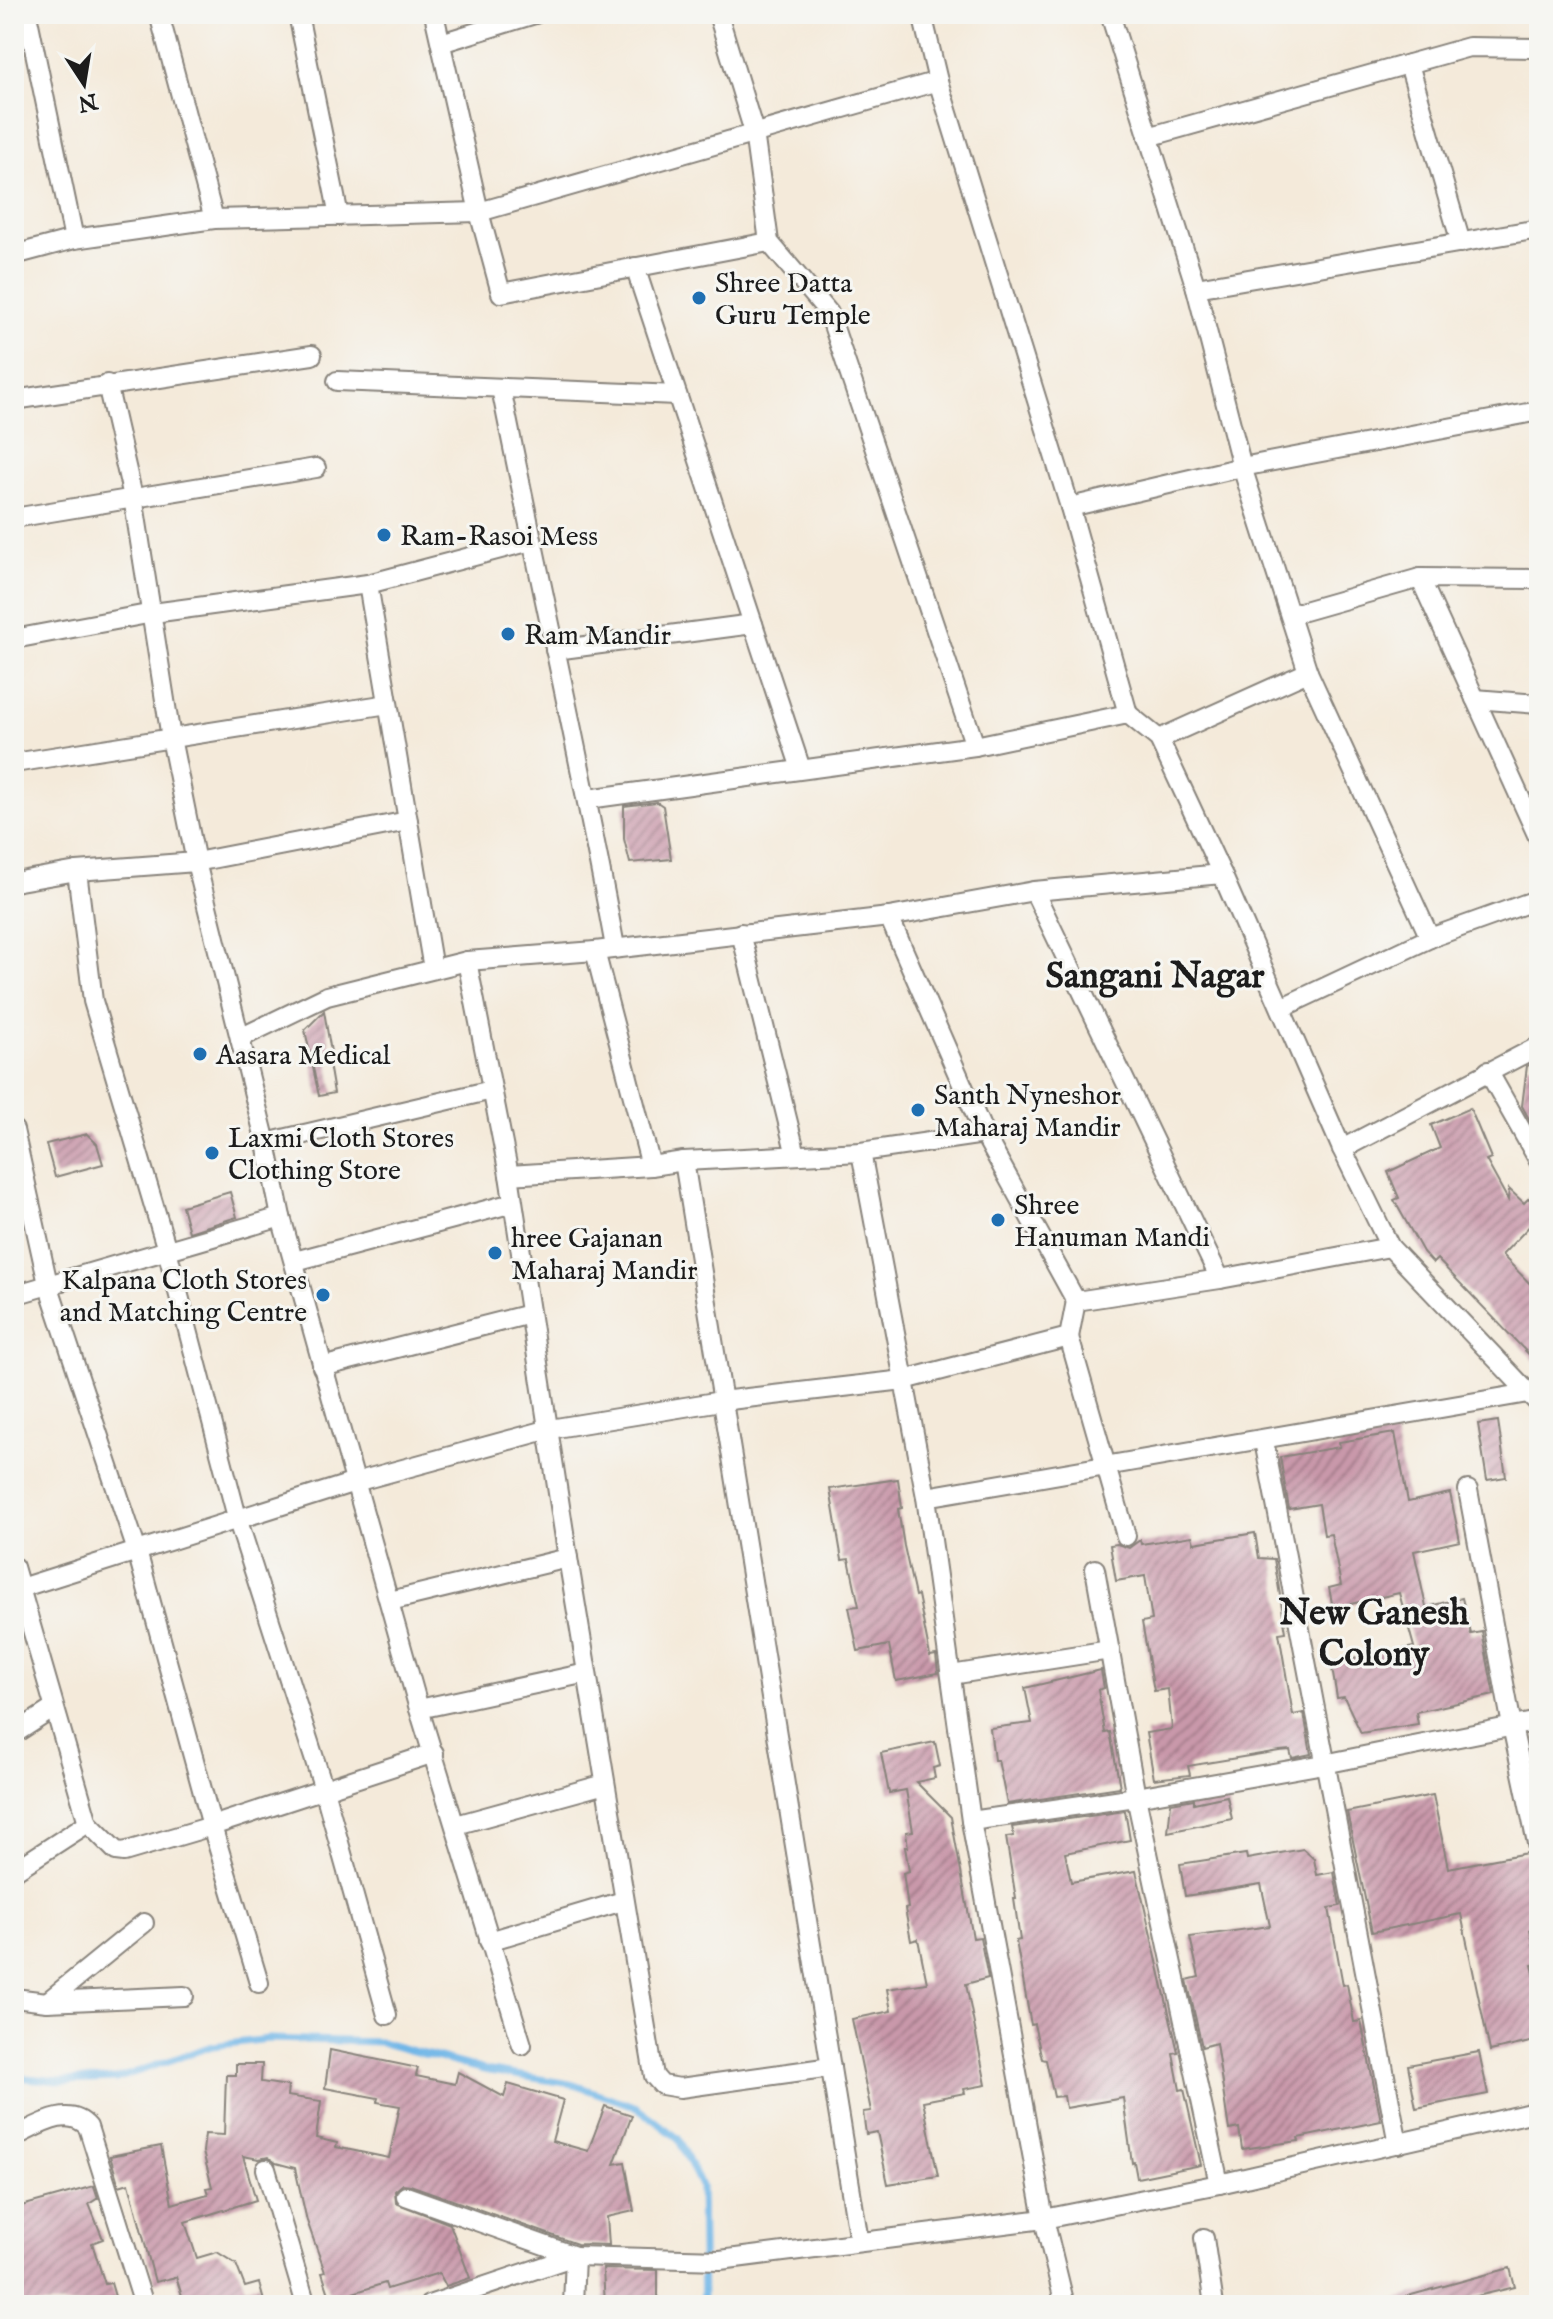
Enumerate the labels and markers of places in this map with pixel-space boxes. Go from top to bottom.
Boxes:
place label: Shree Datta Guru Temple [715,267,871,334]
marker: Shree Datta Guru Temple [690,289,708,307]
place label: Ram-Rasoi Mess [400,520,598,555]
marker: Ram-Rasoi Mess [375,526,393,544]
place label: Ram Mandir [524,619,671,654]
marker: Ram Mandir [499,625,517,643]
place label: Aasara Medical [215,1039,391,1074]
marker: Aasara Medical [191,1045,209,1063]
place label: Santh Nyneshor Maharaj Mandir [934,1079,1121,1146]
marker: Santh Nyneshor Maharaj Mandir [909,1101,927,1119]
place label: Laxmi Cloth Stores Clothing Store [228,1122,454,1189]
marker: Laxmi Cloth Stores Clothing Store [203,1144,221,1162]
place label: Shree Hanuman Mandi [1014,1189,1210,1256]
marker: Shree Hanuman Mandi [989,1211,1007,1229]
place label: hree Gajanan Maharaj Mandir [511,1222,698,1289]
marker: hree Gajanan Maharaj Mandir [486,1244,504,1262]
place label: Kalpana Cloth Stores and Matching Centre [60,1264,307,1331]
marker: Kalpana Cloth Stores and Matching Centre [314,1286,332,1304]

